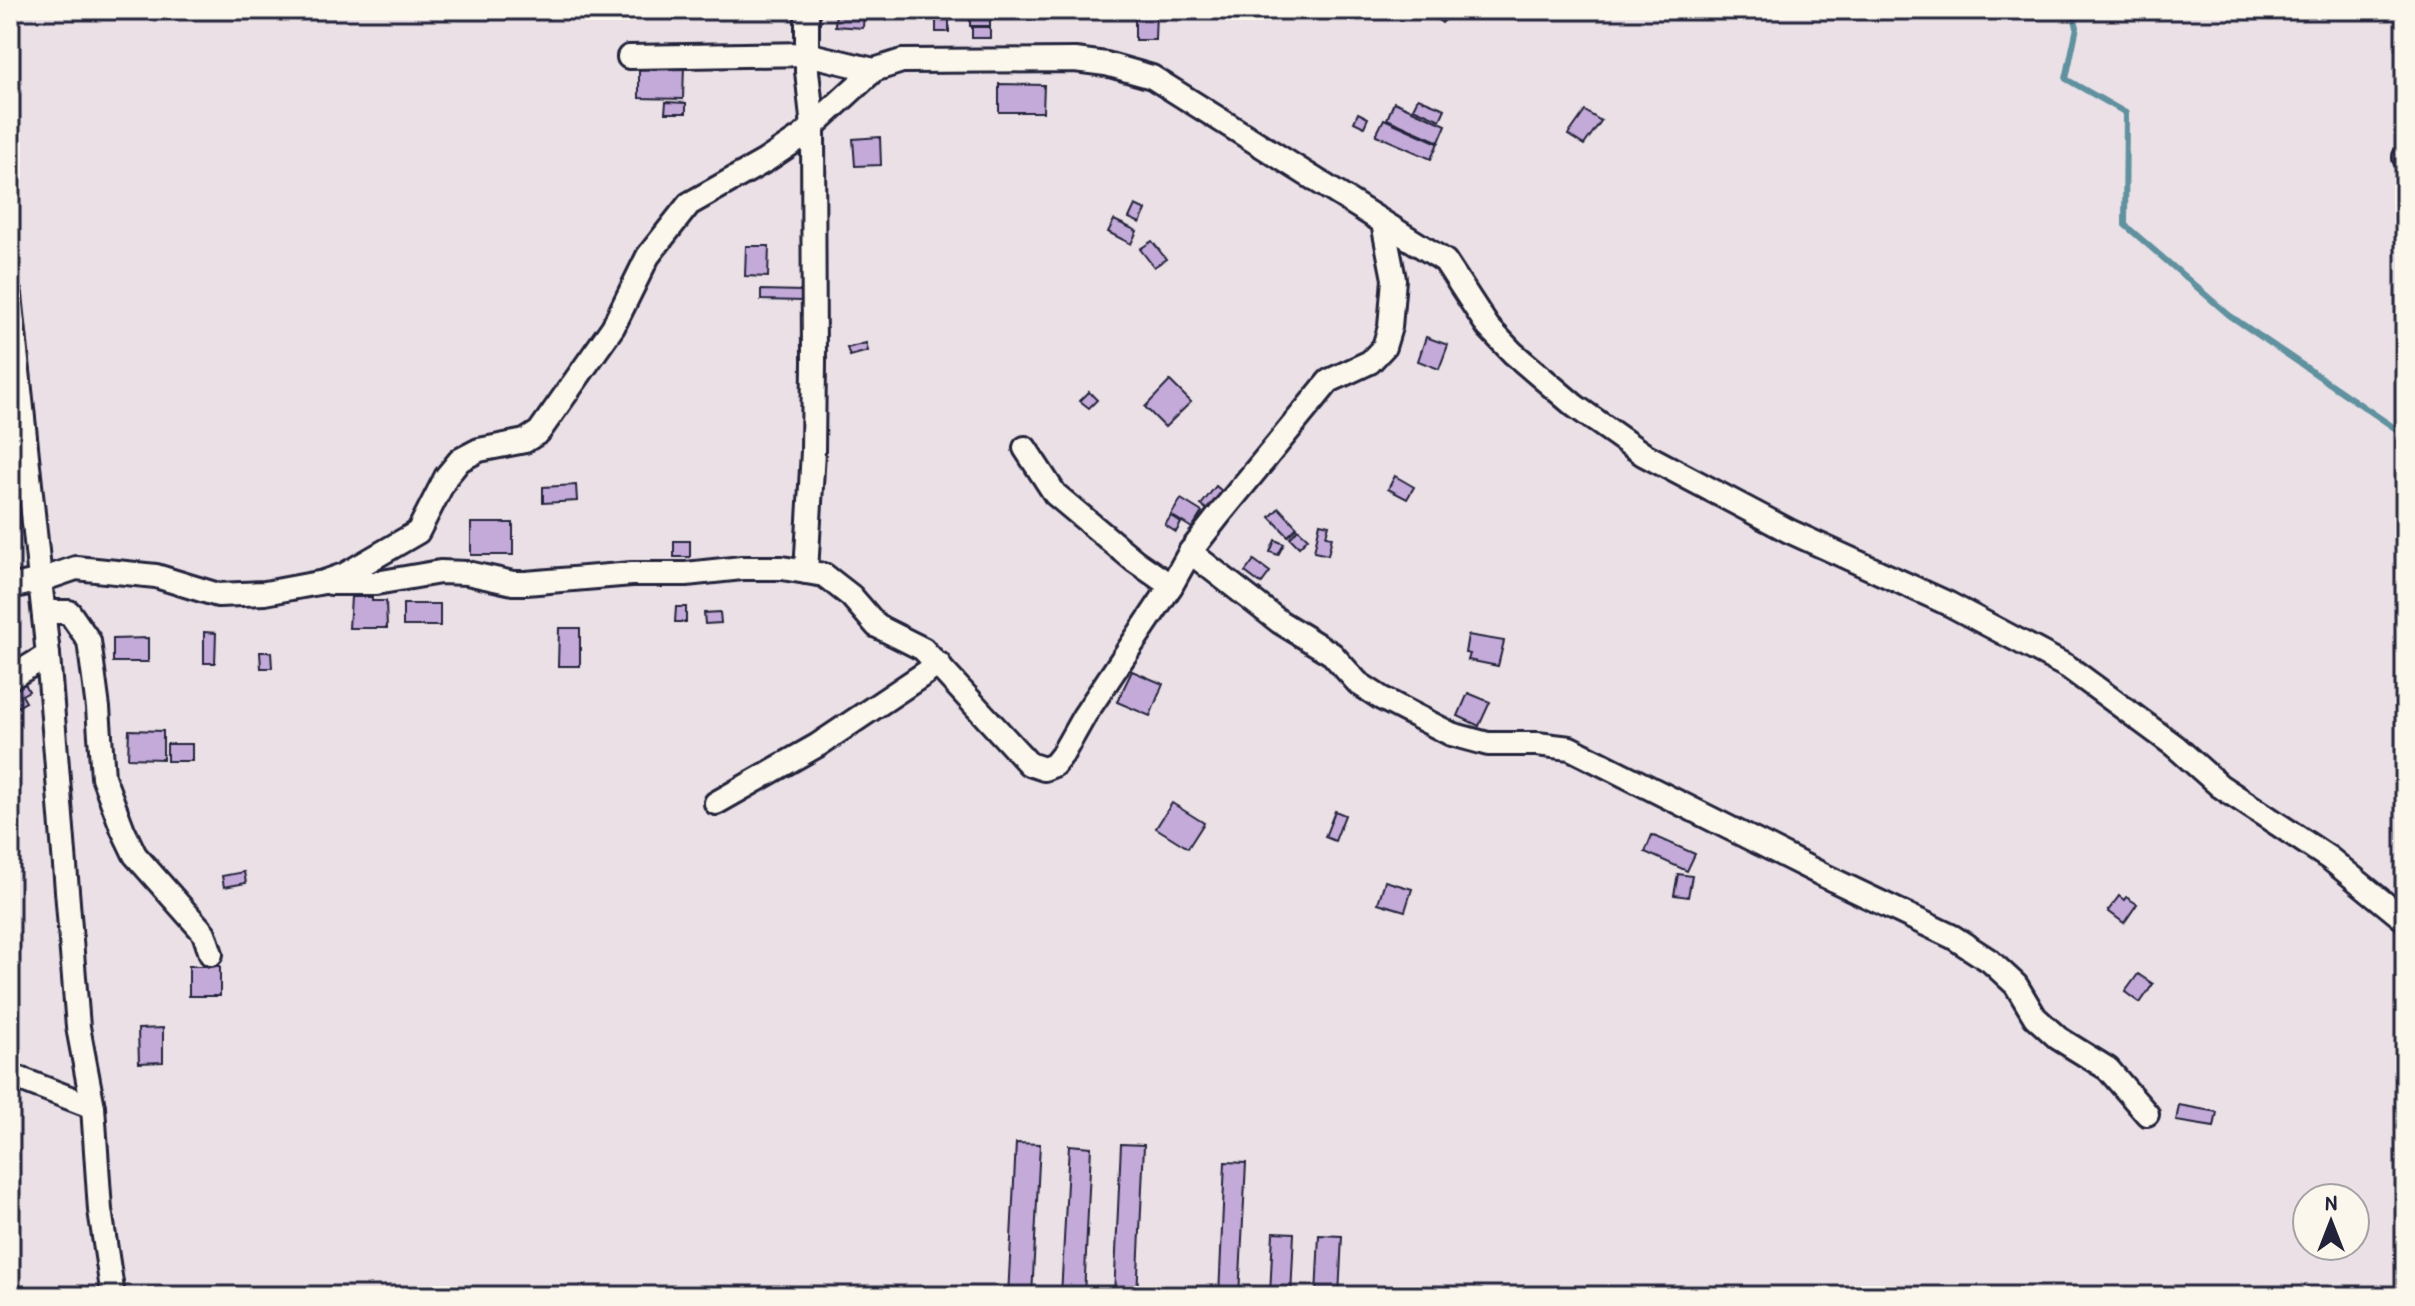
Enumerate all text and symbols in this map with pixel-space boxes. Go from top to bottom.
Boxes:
north arrow [2291,1182,2371,1262]
text: N [2325,1187,2337,1217]

